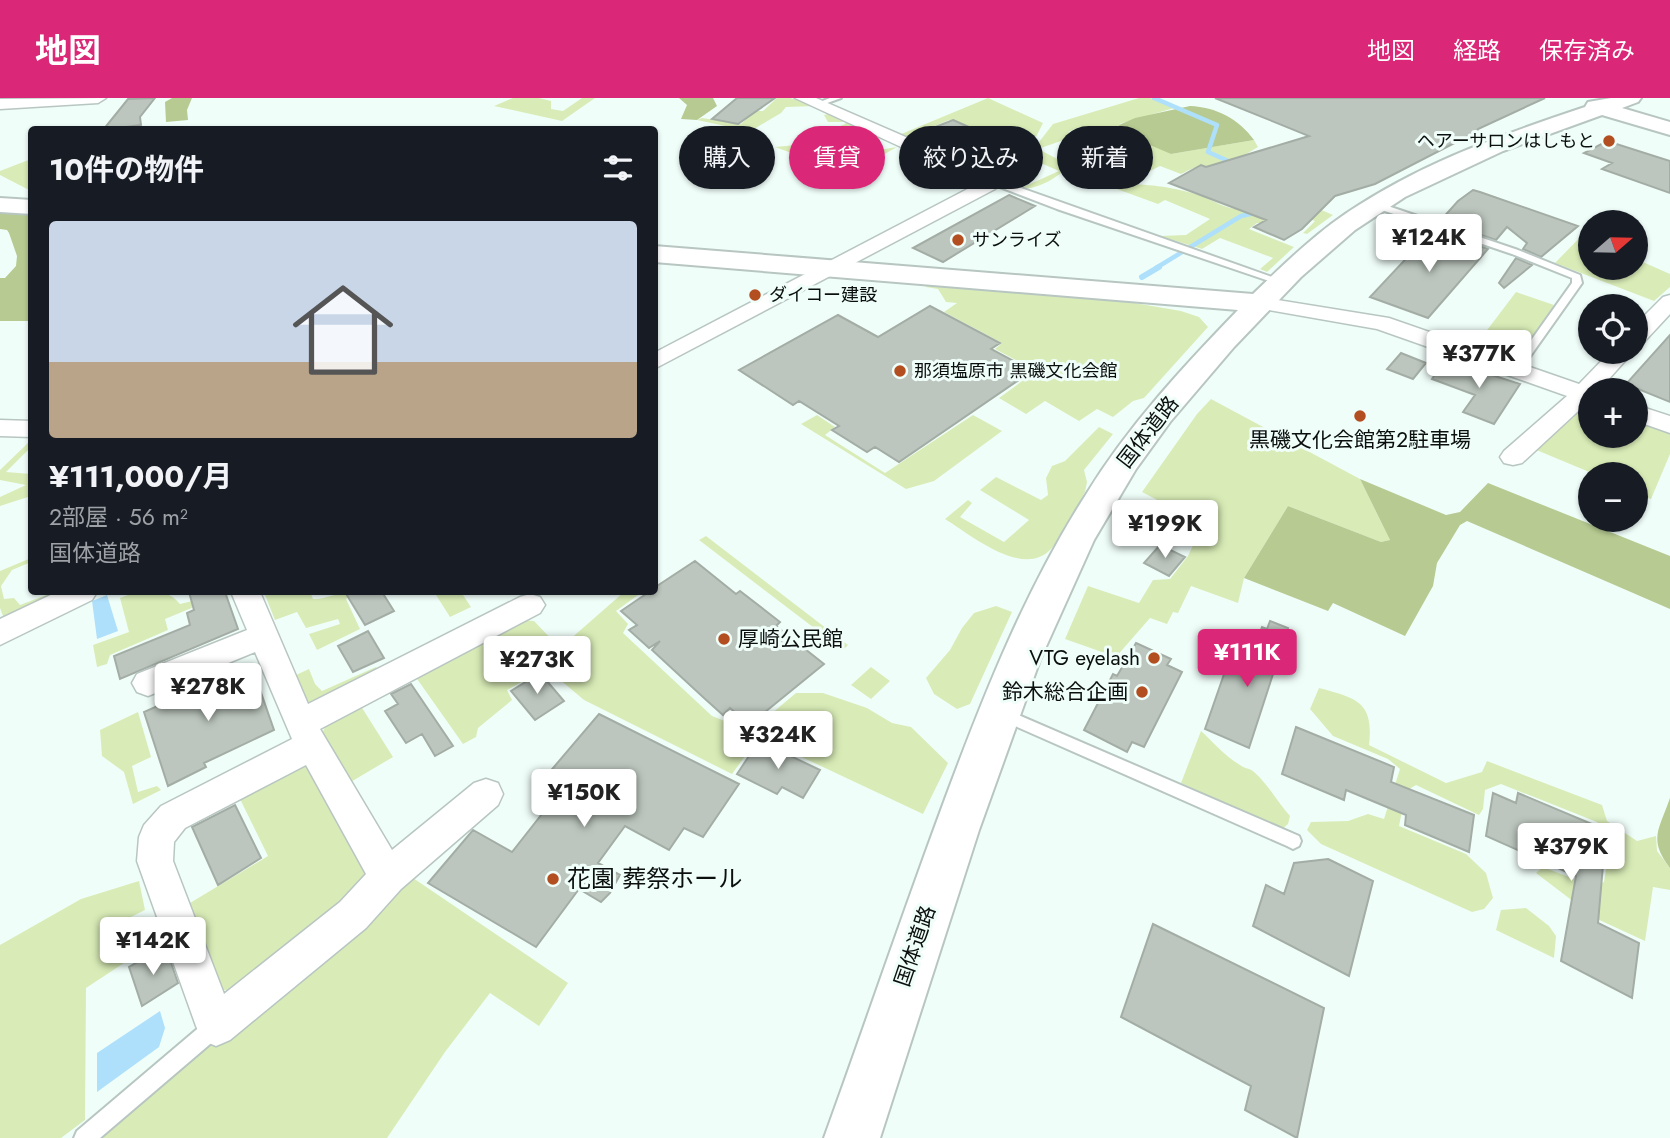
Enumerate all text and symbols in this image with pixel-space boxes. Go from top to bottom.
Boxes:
text: 地図 [35,27,101,74]
text: 地図 [1367,33,1415,68]
text: 経路 [1453,33,1501,68]
text: 保存済み [1539,33,1635,68]
chip: 購入 [679,126,775,189]
chip: 賃貸 [789,126,885,189]
chip: 絞り込み [899,126,1043,189]
chip: 新着 [1057,126,1153,189]
place label: ヘアーサロンはしもと [1417,128,1595,154]
marker: ヘアーサロンはしもと [1601,133,1617,149]
text: 10件の物件 [49,148,204,191]
icon: filters [599,149,637,187]
north arrow [1578,210,1648,280]
map controls [1578,210,1648,532]
pin: ¥124K [1380,214,1478,274]
text: ¥124K [1392,220,1466,254]
place label: サンライズ [972,227,1061,253]
marker: サンライズ [950,232,966,248]
icon: home [280,267,406,393]
place label: ダイコー建設 [769,282,877,308]
marker: ダイコー建設 [747,287,763,303]
button: locate [1578,294,1648,364]
pin: ¥377K [1430,330,1528,390]
text: ¥377K [1442,336,1516,370]
place label: 那須塩原市 黒磯文化会館 [914,358,1117,384]
marker: 那須塩原市 黒磯文化会館 [892,363,908,379]
button: + [1578,378,1648,448]
street label: 国体道路 [1110,390,1186,474]
marker: 黒磯文化会館第２駐車場 [1352,408,1368,424]
place label: 黒磯文化会館第２駐車場 [1249,425,1471,455]
text: ¥111,000/月 [49,455,232,498]
button: − [1578,462,1648,532]
text: 2部屋 · 56 m² [49,500,188,534]
pin: ¥199K [1116,500,1214,560]
text: ¥199K [1128,506,1202,540]
text: 国体道路 [49,536,141,570]
place label: 厚崎公民館 [738,624,843,654]
pin: ¥111K [1198,630,1296,689]
marker: 厚崎公民館 [716,631,732,647]
text: ¥111K [1214,635,1280,669]
pin: ¥273K [488,636,586,696]
text: ¥273K [500,642,574,676]
place label: VTG eyelash [1029,643,1140,673]
marker: VTG eyelash [1146,650,1162,666]
pin: ¥278K [159,664,257,723]
text: ¥278K [171,669,245,703]
place label: 鈴木総合企画 [1002,677,1128,707]
marker: 鈴木総合企画 [1134,684,1150,700]
pin: ¥324K [729,712,827,771]
text: ¥324K [740,717,816,751]
pin: ¥150K [535,770,633,829]
text: ¥150K [547,775,621,809]
pin: ¥379K [1522,824,1620,883]
text: ¥379K [1534,829,1608,863]
place label: 花園 葬祭ホール [567,861,742,896]
marker: 花園 葬祭ホール [545,871,561,887]
street label: 国体道路 [887,901,943,991]
pin: ¥142K [104,918,202,977]
text: ¥142K [116,923,190,957]

